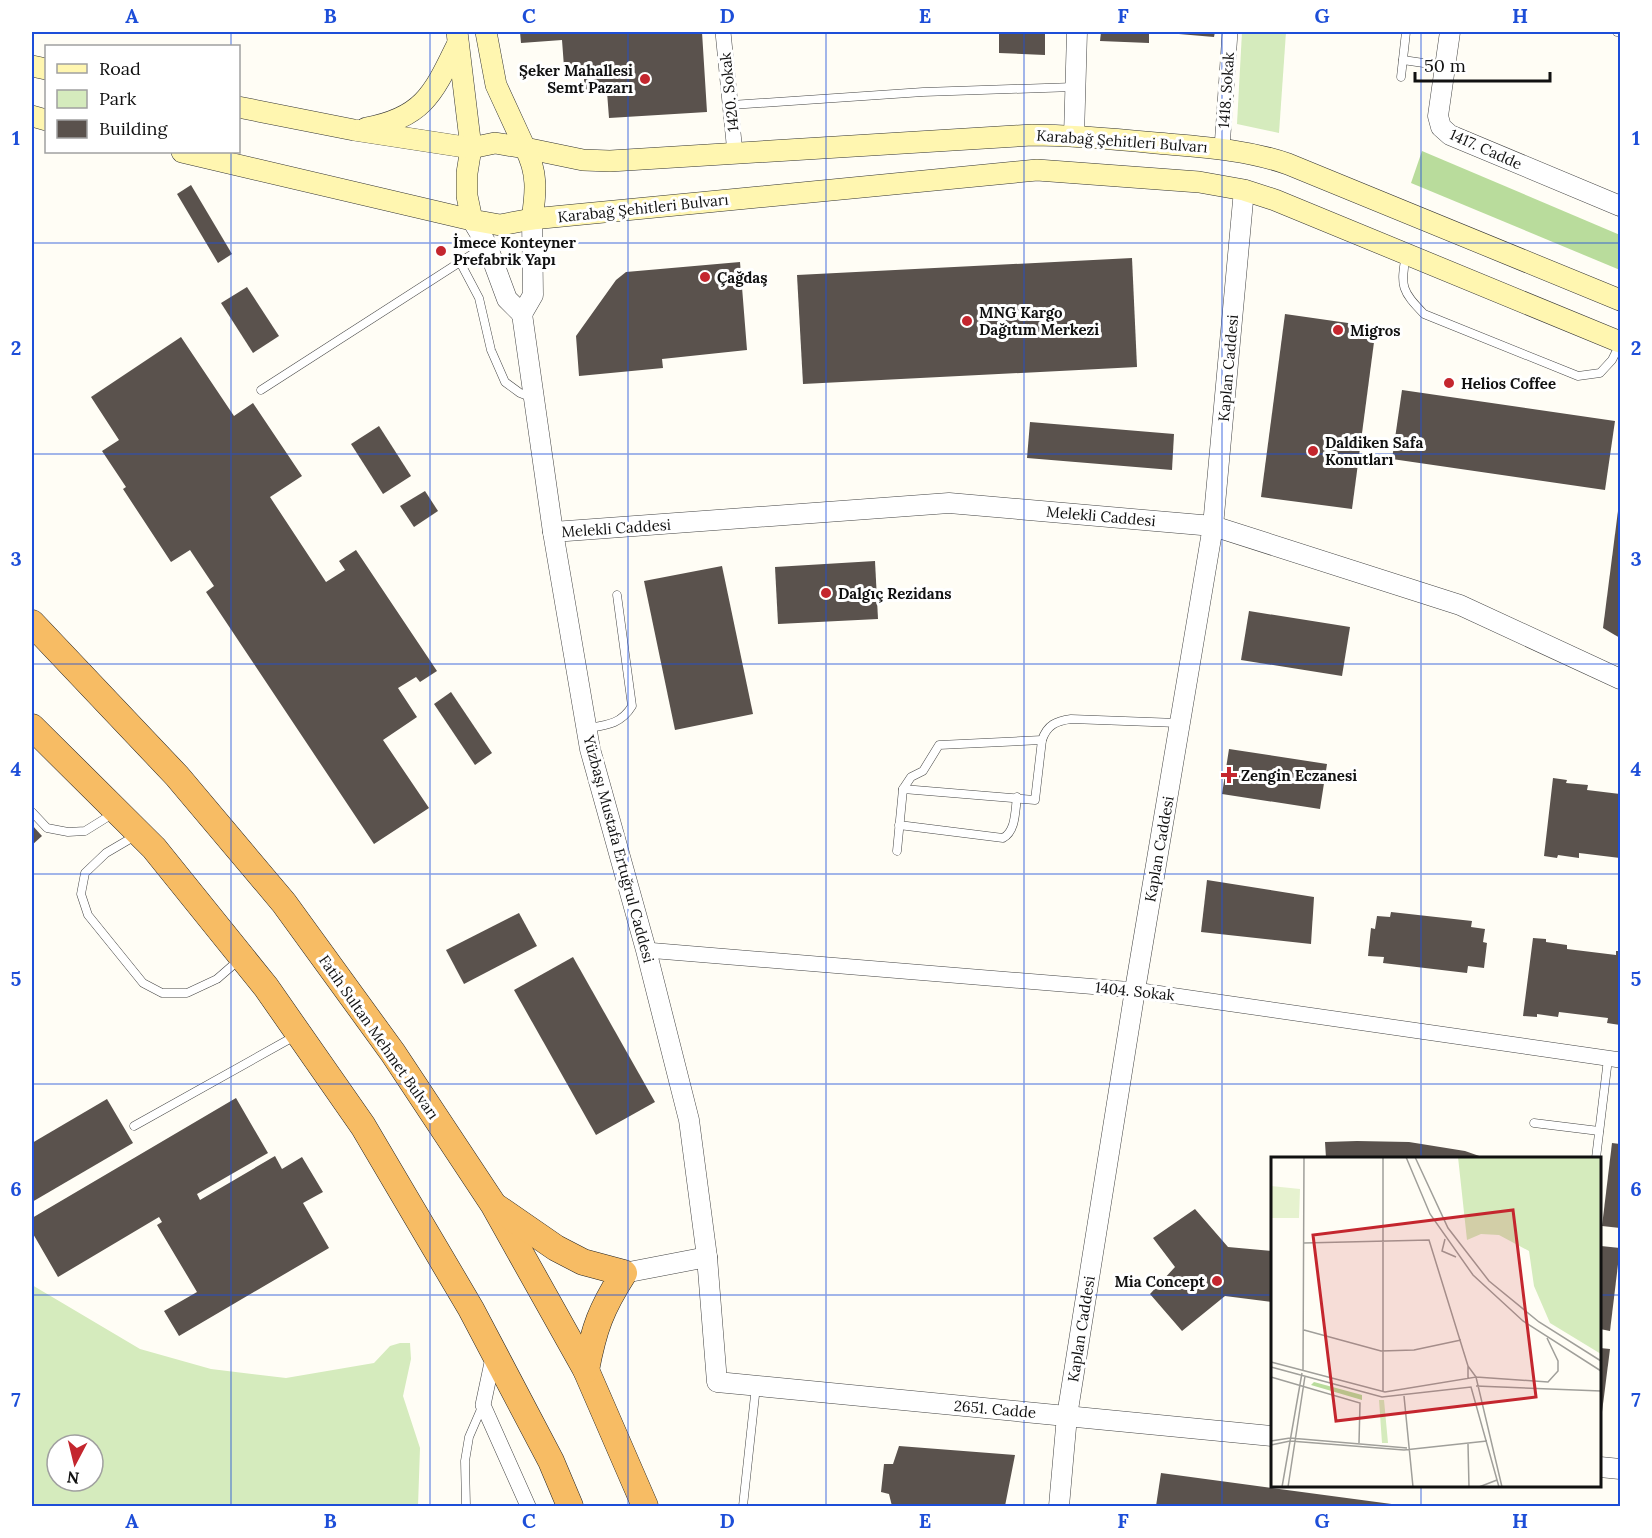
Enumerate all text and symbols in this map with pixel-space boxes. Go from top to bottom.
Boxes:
text: A [125,3,139,28]
text: B [323,3,337,28]
text: C [522,3,536,28]
text: D [719,3,735,28]
text: E [919,3,931,28]
text: F [1117,3,1129,28]
text: G [1314,3,1330,28]
text: H [1512,3,1528,28]
legend [45,45,240,153]
scale bar [1415,45,1550,83]
street label: 1420. Sokak [715,51,743,133]
street label: 1418. Sokak [1214,51,1238,129]
text: 50 m [1424,54,1466,77]
text: Road [99,57,141,80]
place label: Şeker Mahallesi Semt Pazarı [519,61,633,97]
marker: Şeker Mahallesi Semt Pazarı [638,72,652,86]
text: Park [99,87,137,110]
text: Building [99,117,169,140]
text: 1 [12,125,20,150]
street label: 1417. Cadde [1447,125,1525,173]
text: 1 [1632,125,1640,150]
street label: Karabağ Şehitleri Bulvarı [1036,126,1208,156]
street label: Karabağ Şehitleri Bulvarı [557,190,729,226]
place label: İmece Konteyner Prefabrik Yapı [453,233,577,269]
marker: İmece Konteyner Prefabrik Yapı [434,244,448,258]
place label: Çağdaş [717,268,768,287]
marker: Çağdaş [698,270,712,284]
place label: MNG Kargo Dağıtım Merkezi [979,303,1099,339]
marker: MNG Kargo Dağıtım Merkezi [960,314,974,328]
street label: Kaplan Caddesi [1214,314,1242,422]
place label: Migros [1350,321,1401,340]
marker: Migros [1331,323,1345,337]
text: 2 [11,335,21,360]
text: 2 [1631,335,1641,360]
place label: Helios Coffee [1461,374,1556,393]
marker: Helios Coffee [1442,376,1456,390]
place label: Daldiken Safa Konutları [1325,433,1424,469]
marker: Daldiken Safa Konutları [1306,444,1320,458]
street label: Melekli Caddesi [1045,502,1157,530]
street label: Melekli Caddesi [561,515,671,541]
text: 3 [10,546,22,571]
text: 3 [1630,546,1642,571]
place label: Dalgıç Rezidans [838,584,952,603]
marker: Dalgıç Rezidans [819,586,833,600]
street label: Yüzbaşı Mustafa Ertuğrul Caddesi [579,732,659,965]
text: 4 [11,756,22,781]
text: 4 [1631,756,1642,781]
place label: Zengin Eczanesi [1241,766,1357,785]
marker: Zengin Eczanesi [1222,768,1236,782]
street label: Kaplan Caddesi [1140,795,1178,903]
street label: Fatih Sultan Mehmet Bulvarı [315,951,443,1123]
text: 5 [11,966,22,991]
text: 5 [1631,966,1642,991]
street label: 1404. Sokak [1094,977,1176,1005]
inset map [1271,1157,1601,1487]
text: 6 [10,1176,22,1201]
text: 6 [1630,1176,1642,1201]
place label: Mia Concept [1114,1272,1206,1291]
marker: Mia Concept [1210,1274,1224,1288]
street label: Kaplan Caddesi [1063,1275,1099,1383]
text: 7 [11,1387,21,1412]
text: 7 [1631,1387,1641,1412]
street label: 2651. Cadde [953,1396,1037,1422]
north arrow [45,1433,105,1493]
text: N [66,1467,81,1489]
text: A [125,1508,139,1533]
text: B [323,1508,337,1533]
text: C [522,1508,536,1533]
text: D [719,1508,735,1533]
text: E [919,1508,931,1533]
text: F [1117,1508,1129,1533]
text: G [1314,1508,1330,1533]
text: H [1512,1508,1528,1533]

